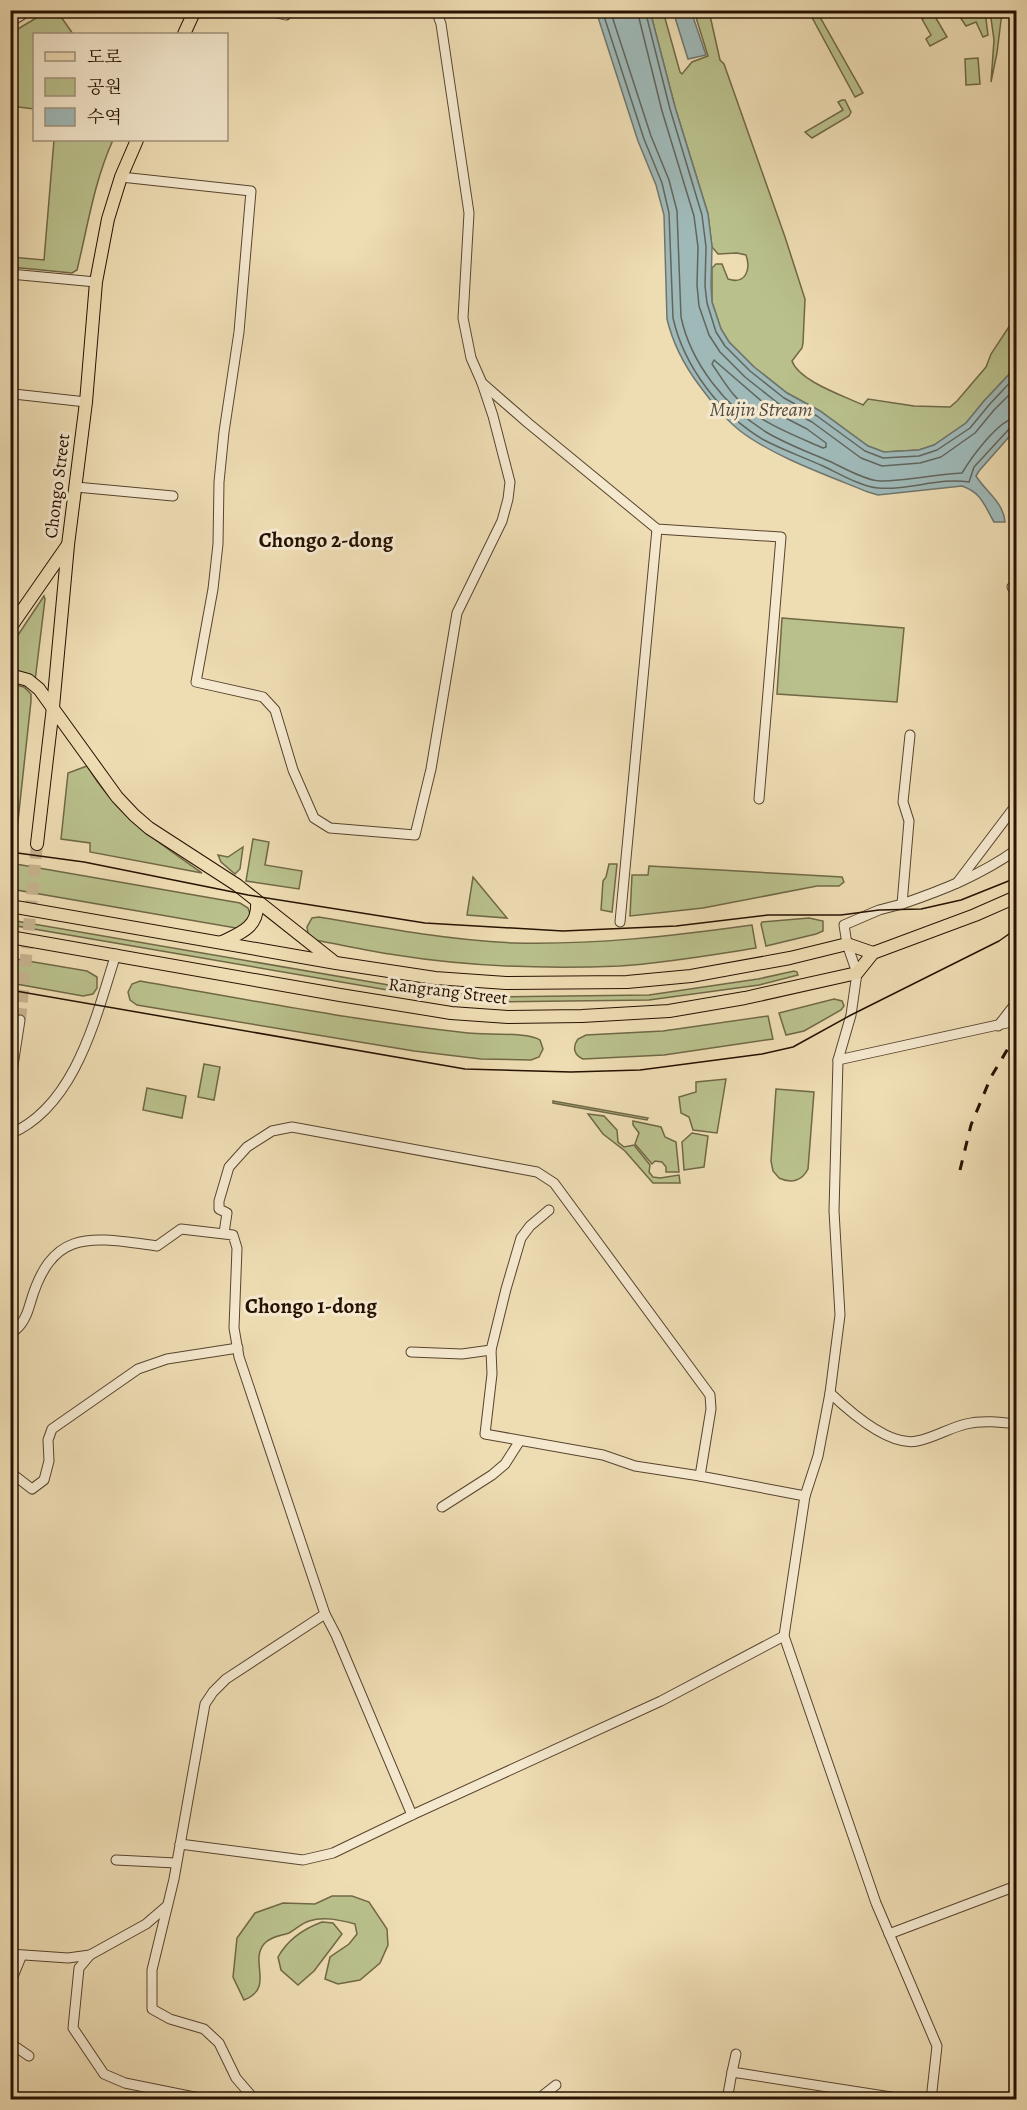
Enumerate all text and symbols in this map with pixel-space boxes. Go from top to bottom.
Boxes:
legend [33,33,228,141]
text: 도로 [87,45,122,69]
text: 공원 [87,75,122,99]
text: 수역 [87,105,122,129]
water label: Mujin Stream [710,396,812,423]
street label: Chongo Street [39,432,75,540]
district label: Chongo 2-dong [259,526,393,554]
street label: Rangrang Street [387,972,509,1010]
district label: Chongo 1-dong [245,1292,377,1320]

